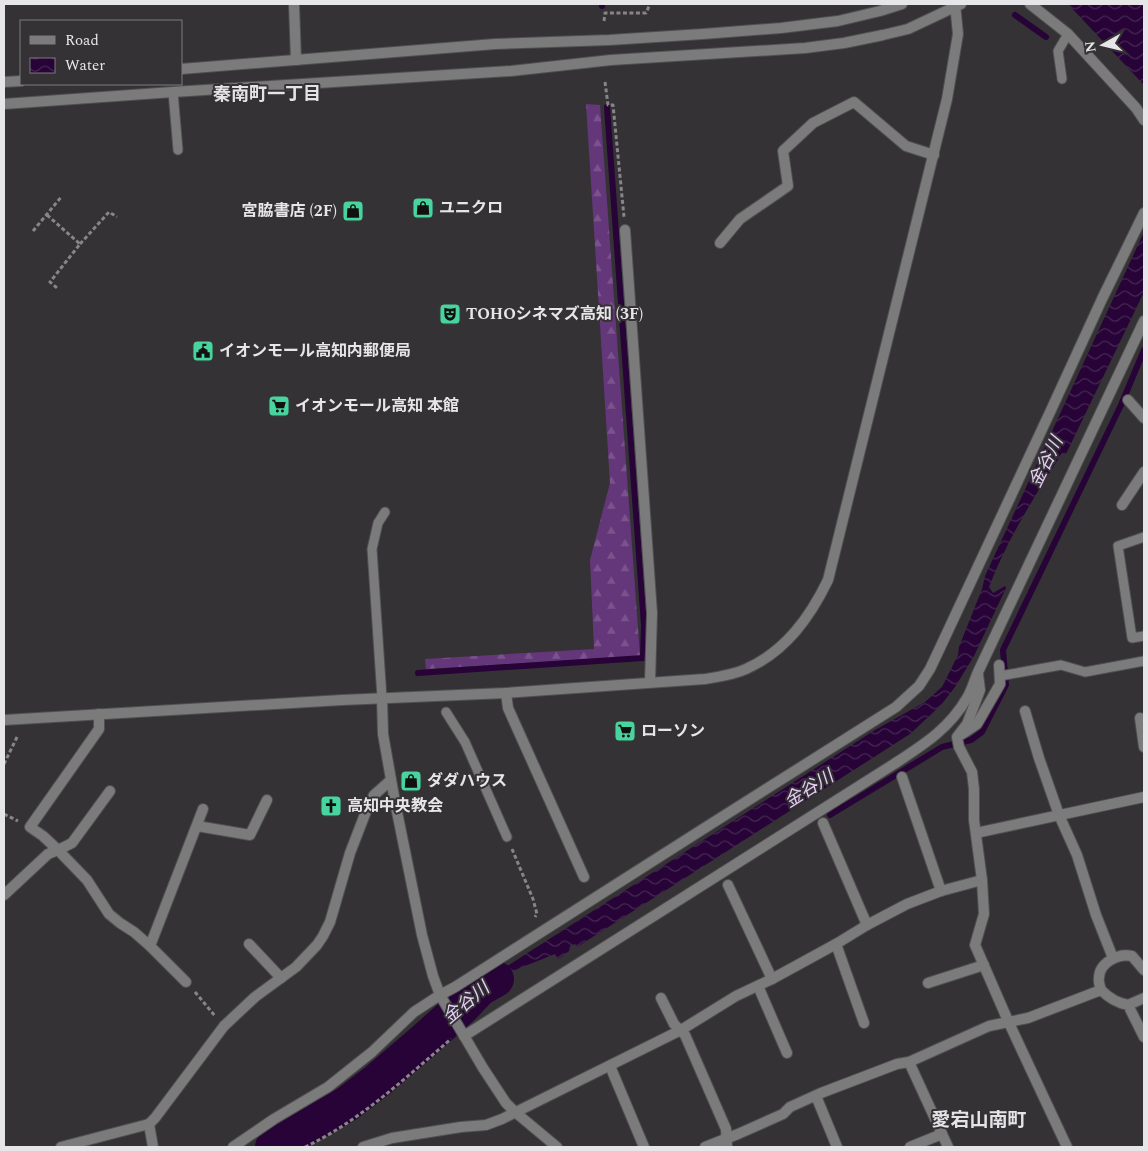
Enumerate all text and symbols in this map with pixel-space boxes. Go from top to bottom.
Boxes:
legend [20,20,182,85]
north arrow [1078,20,1128,70]
text: Road [65,29,99,52]
text: N [1079,40,1102,54]
text: Water [65,54,105,77]
district label: 秦南町一丁目 [213,81,321,108]
shop icon: ユニクロ [411,196,435,220]
place label: ユニクロ [439,196,503,220]
place label: 宮脇書店 (2F) [242,199,337,223]
shop icon: 宮脇書店 (2F) [341,199,365,223]
theatre icon: TOHOシネマズ高知 (3F) [438,302,462,326]
place label: TOHOシネマズ高知 (3F) [466,302,643,326]
public building icon: イオンモール高知内郵便局 [191,339,215,363]
place label: イオンモール高知内郵便局 [219,339,411,363]
supermarket icon: イオンモール高知 本館 [267,394,291,418]
place label: イオンモール高知 本館 [295,394,459,418]
water label: 金谷川 [1022,430,1071,492]
supermarket icon: ローソン [613,719,637,743]
place label: ローソン [641,719,705,743]
water label: 金谷川 [779,762,841,815]
shop icon: ダダハウス [399,769,423,793]
place label: ダダハウス [427,769,507,793]
church icon: 高知中央教会 [319,794,343,818]
place label: 高知中央教会 [347,794,443,818]
water label: 金谷川 [437,974,497,1031]
district label: 愛宕山南町 [931,1106,1027,1135]

